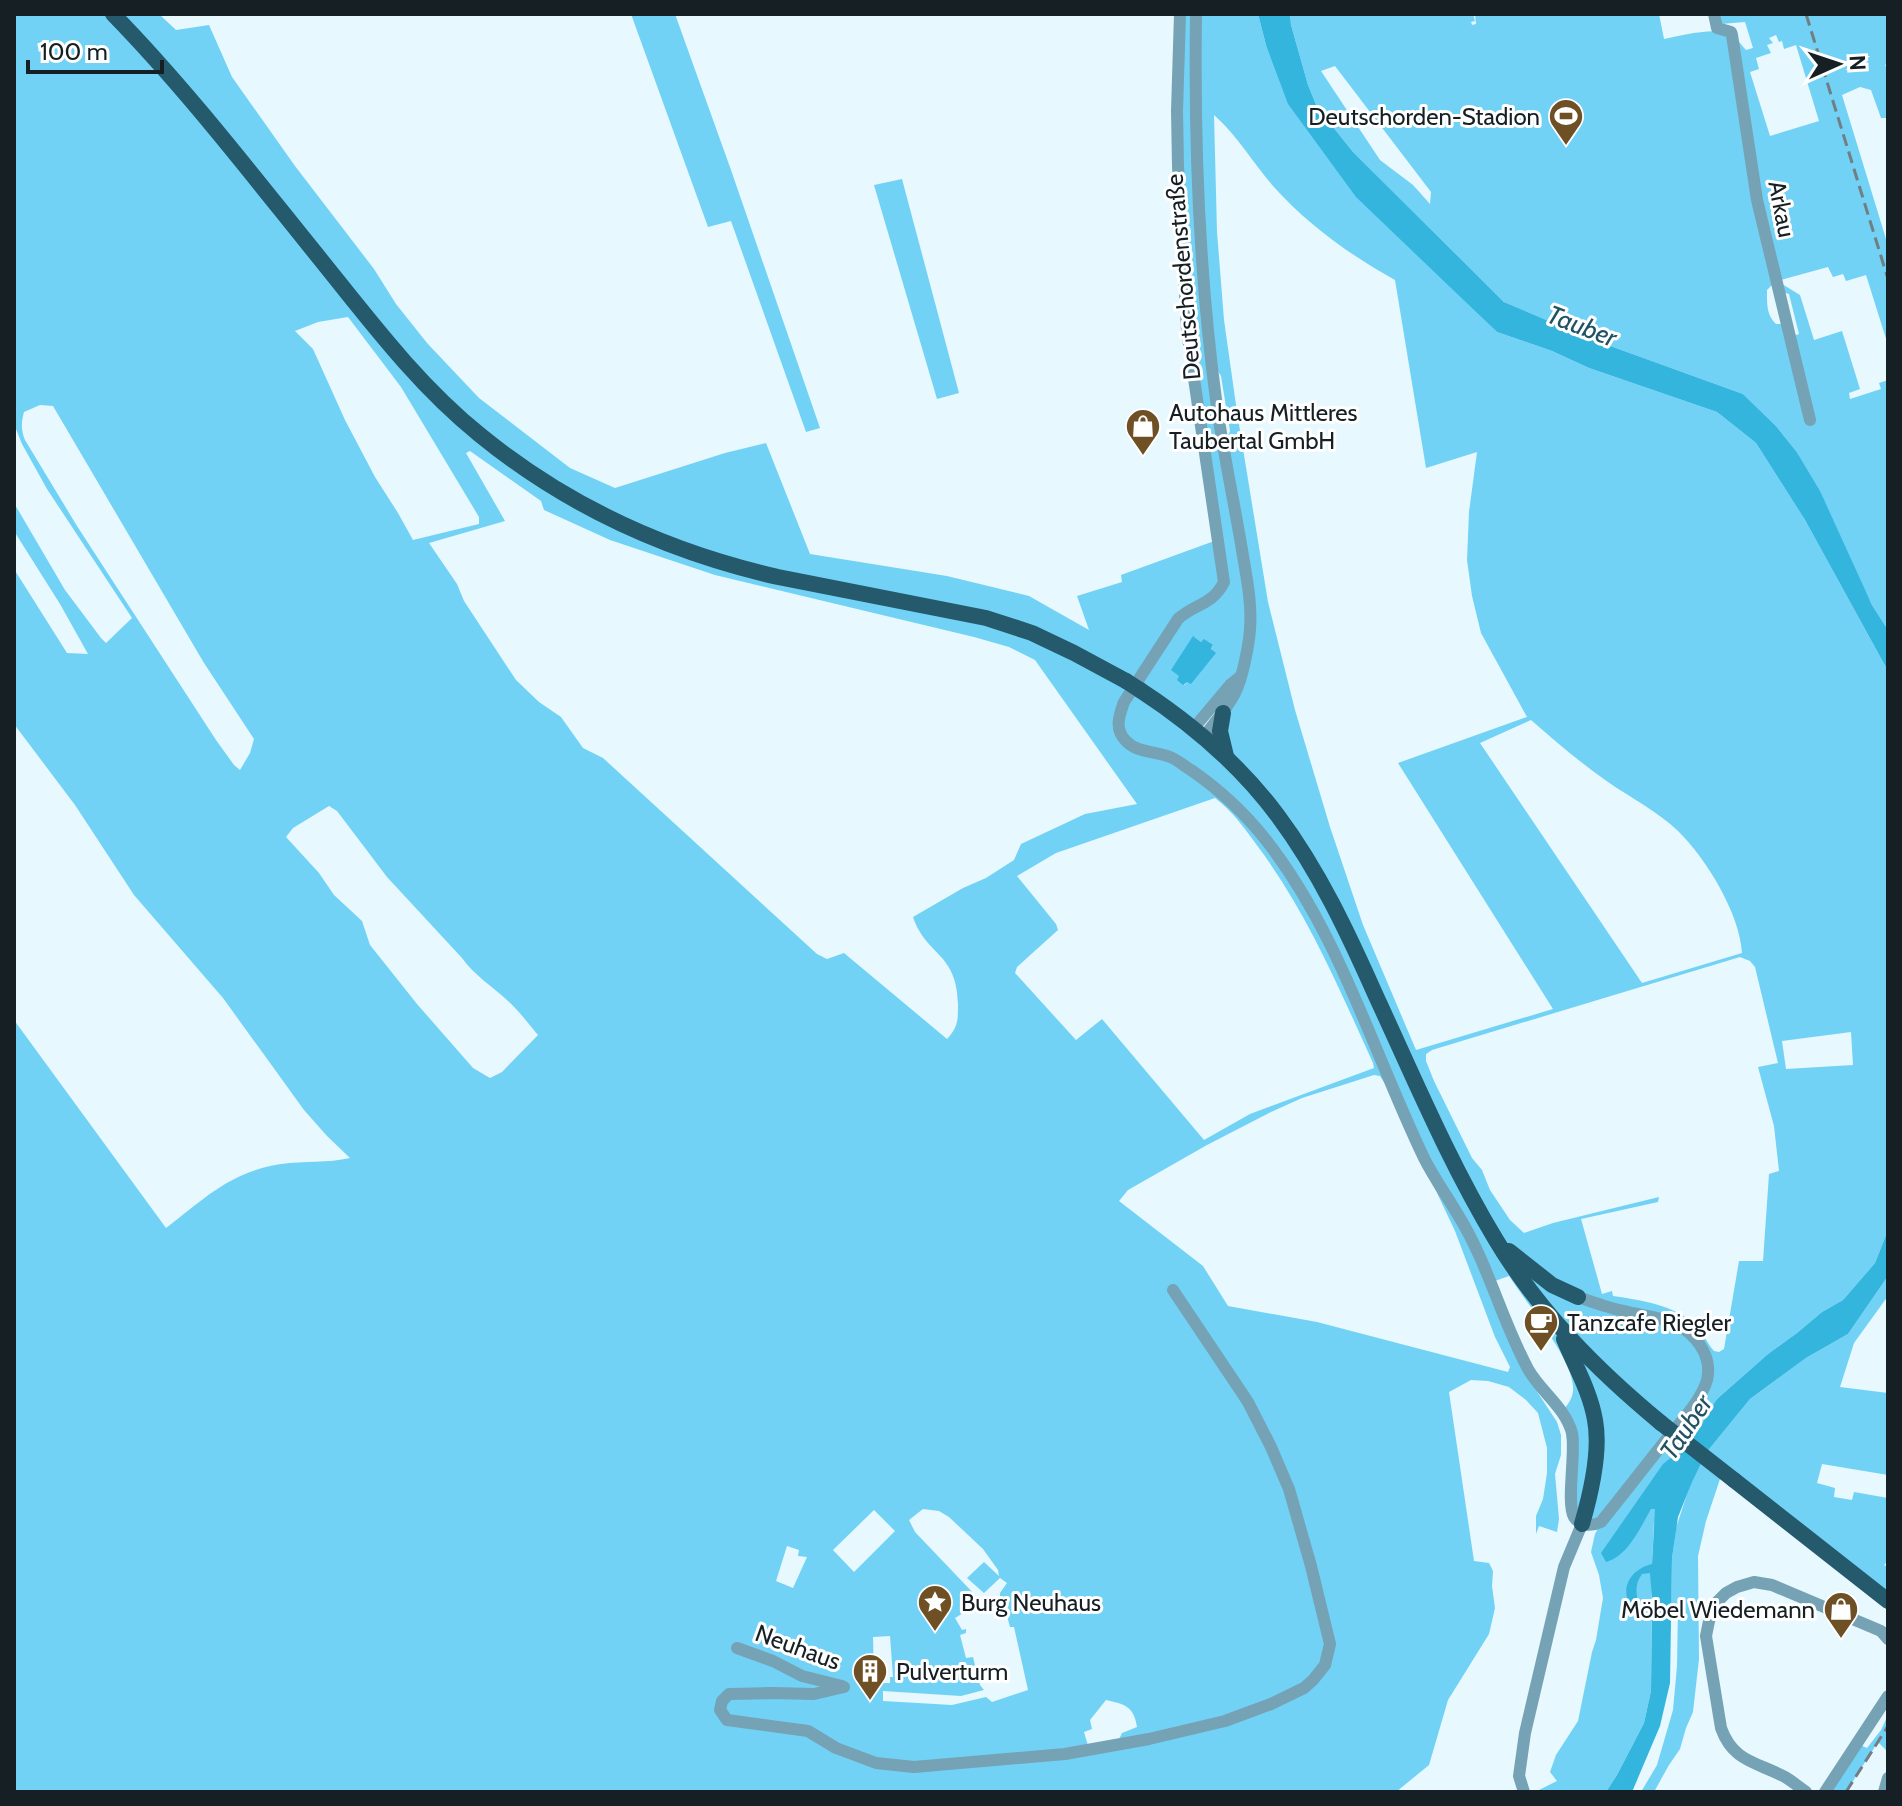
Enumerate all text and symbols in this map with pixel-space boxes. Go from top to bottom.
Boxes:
scale bar [28,24,162,74]
north arrow [1798,24,1878,104]
text: 100 m [40,37,108,66]
text: N [1844,55,1871,71]
sports icon: Deutschorden-Stadion [1547,97,1585,147]
place label: Deutschorden-Stadion [1308,102,1540,131]
street label: Deutschordenstraße [1160,173,1206,381]
street label: Arkau [1762,178,1802,240]
water label: Tauber [1543,298,1622,354]
place label: Autohaus Mittleres Taubertal GmbH [1169,398,1358,455]
shop icon: Autohaus Mittleres Taubertal GmbH [1124,407,1162,457]
cafe icon: Tanzcafe Riegler [1522,1303,1560,1353]
place label: Tanzcafe Riegler [1567,1308,1731,1337]
water label: Tauber [1653,1387,1720,1466]
place icon: Burg Neuhaus [916,1583,954,1633]
place label: Burg Neuhaus [961,1588,1101,1617]
shop icon: Möbel Wiedemann [1822,1590,1860,1640]
place label: Möbel Wiedemann [1621,1595,1815,1624]
street label: Neuhaus [751,1618,845,1676]
building icon: Pulverturm [851,1652,889,1702]
place label: Pulverturm [896,1657,1008,1686]

